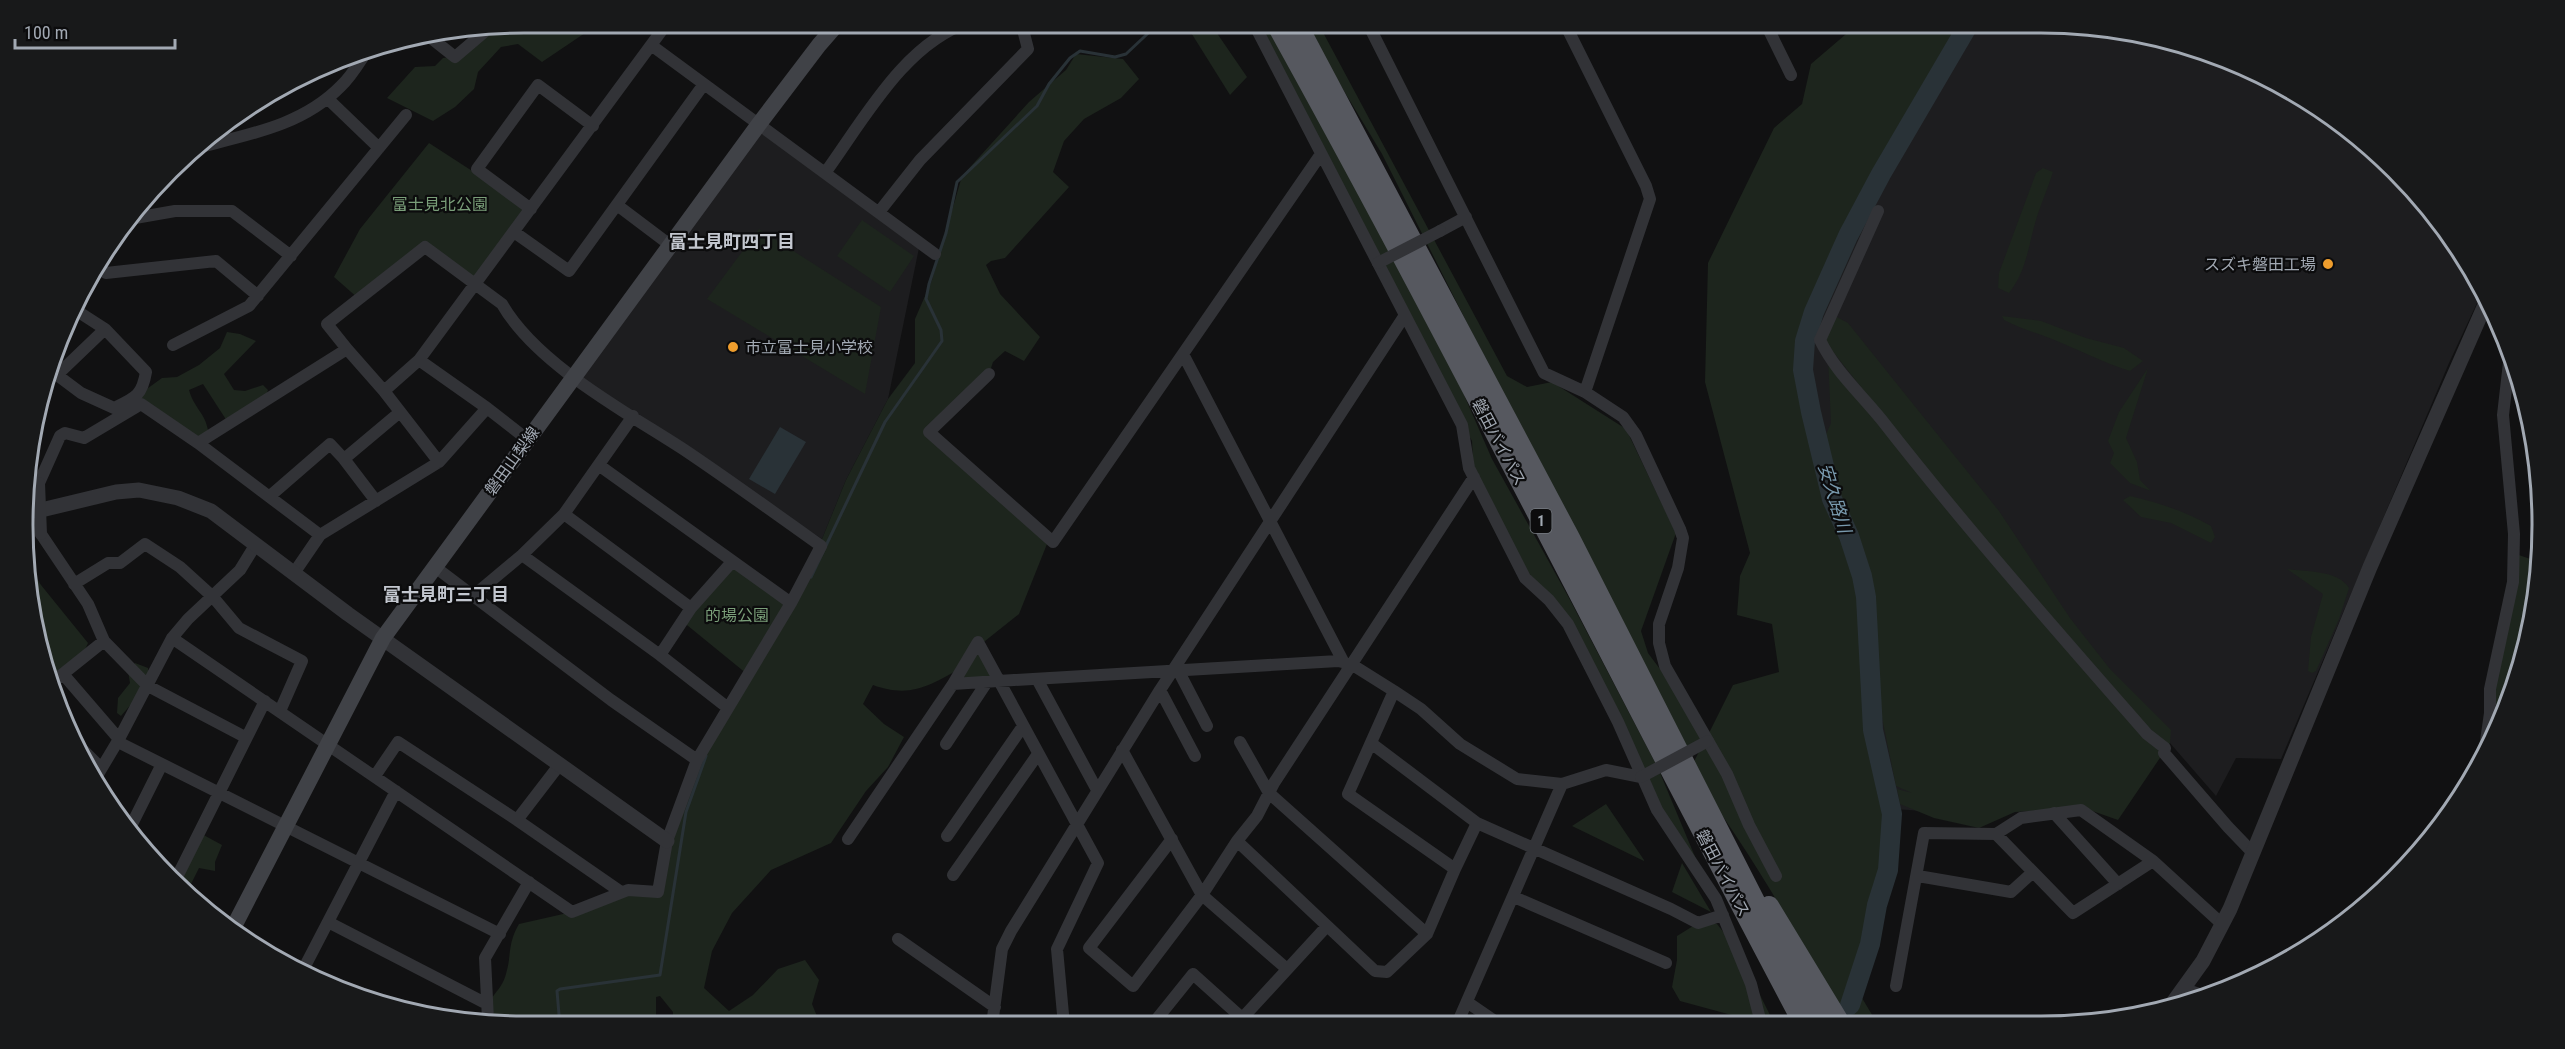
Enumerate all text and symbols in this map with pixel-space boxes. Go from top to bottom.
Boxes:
scale bar [15,12,176,50]
text: 100 m [24,22,68,43]
park label: 富士見北公園 [392,195,488,214]
district label: 富士見町四丁目 [669,231,795,252]
place label: スズキ磐田工場 [2204,255,2316,274]
marker: スズキ磐田工場 [2321,257,2335,271]
place label: 市立富士見小学校 [745,338,873,357]
marker: 市立富士見小学校 [726,340,740,354]
street label: 磐田バイパス [1468,395,1530,489]
street label: 磐田山梨線 [481,423,543,499]
water label: 安久路川 [1814,461,1856,537]
road number: 1 [1530,509,1552,533]
district label: 富士見町三丁目 [383,584,509,605]
park label: 的場公園 [705,606,769,625]
street label: 磐田バイパス [1692,826,1754,920]

